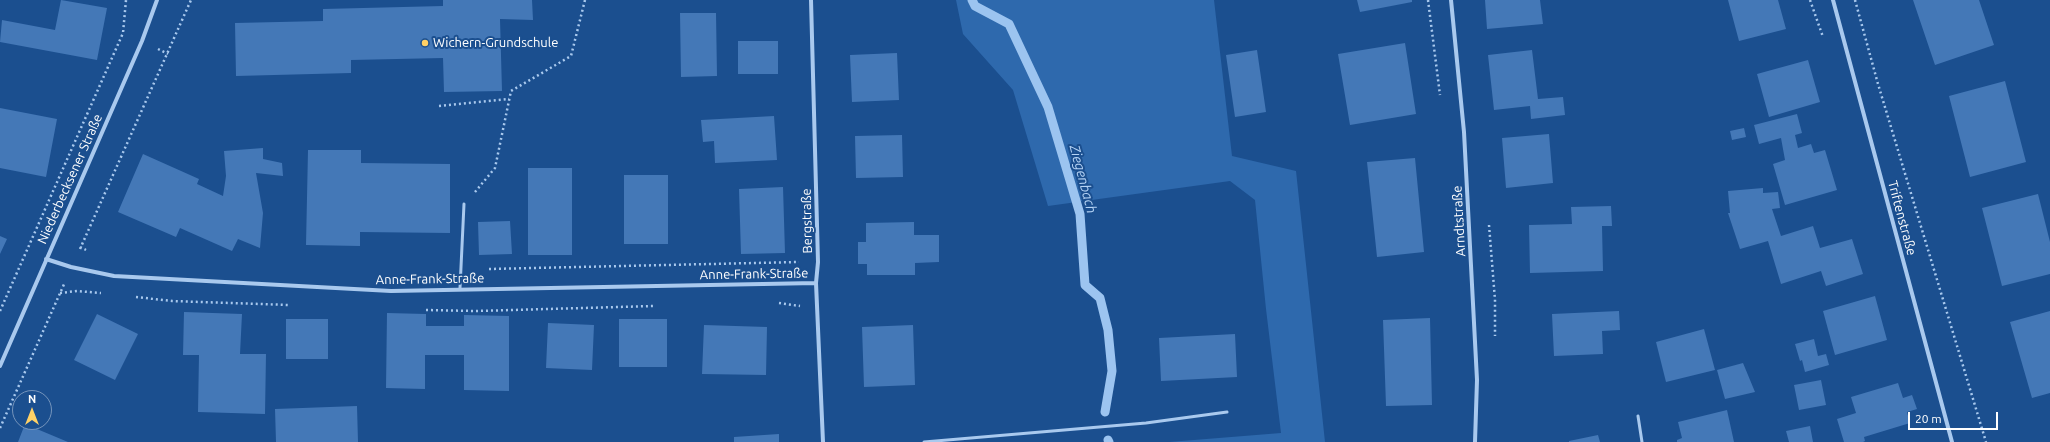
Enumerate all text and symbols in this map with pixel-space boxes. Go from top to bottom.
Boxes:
place label: Wichern-Grundschule [433,35,558,51]
marker: Wichern-Grundschule [420,38,430,48]
street label: Niederbecksener Straße [34,112,106,246]
water label: Ziegenbach [1066,143,1100,215]
street label: Triftenstraße [1885,179,1919,257]
street label: Arndtstraße [1449,185,1469,257]
street label: Bergstraße [799,188,815,254]
street label: Anne-Frank-Straße [700,265,808,283]
street label: Anne-Frank-Straße [376,270,484,288]
north arrow [12,390,52,430]
text: N [28,393,36,405]
scale bar [1910,404,2000,430]
text: 20 m [1915,412,1942,425]

